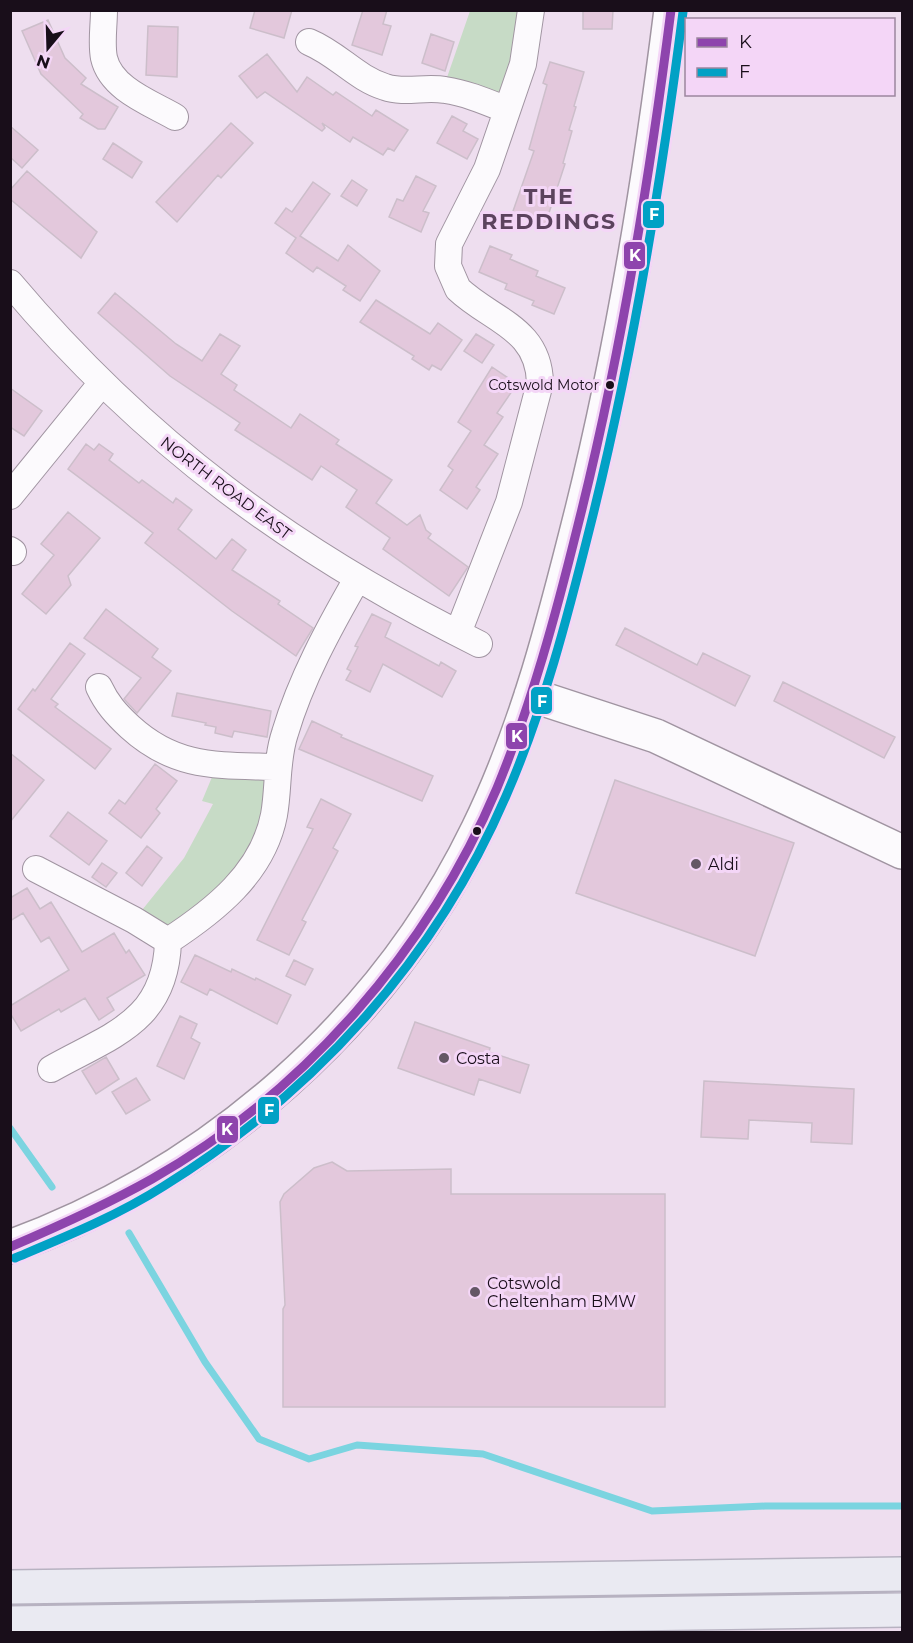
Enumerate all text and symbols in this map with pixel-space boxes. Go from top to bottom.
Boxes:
north arrow [18,18,78,78]
legend [685,18,895,96]
text: K [739,31,752,53]
text: N [34,51,52,73]
text: F [739,61,750,83]
district label: THE REDDINGS [481,183,617,235]
line badge: F [642,200,665,229]
text: F [649,205,659,224]
line badge: K [623,241,646,270]
text: K [629,246,642,265]
place label: Cotswold Motor [488,376,599,394]
marker: Cotswold Motor [604,379,616,391]
street label: NORTH ROAD EAST [157,433,296,544]
line badge: F [530,686,553,715]
text: F [537,692,547,711]
line badge: K [505,722,528,750]
text: K [511,727,524,746]
unlabelled marker [471,825,483,837]
place label: Aldi [708,855,739,874]
marker: Aldi [689,857,703,871]
place label: Costa [456,1049,500,1068]
marker: Costa [437,1051,451,1065]
line badge: F [257,1096,280,1125]
text: F [264,1101,274,1120]
line badge: K [216,1115,239,1144]
text: K [221,1120,234,1139]
place label: Cotswold Cheltenham BMW [487,1274,636,1311]
marker: Cotswold Cheltenham BMW [468,1285,482,1299]

